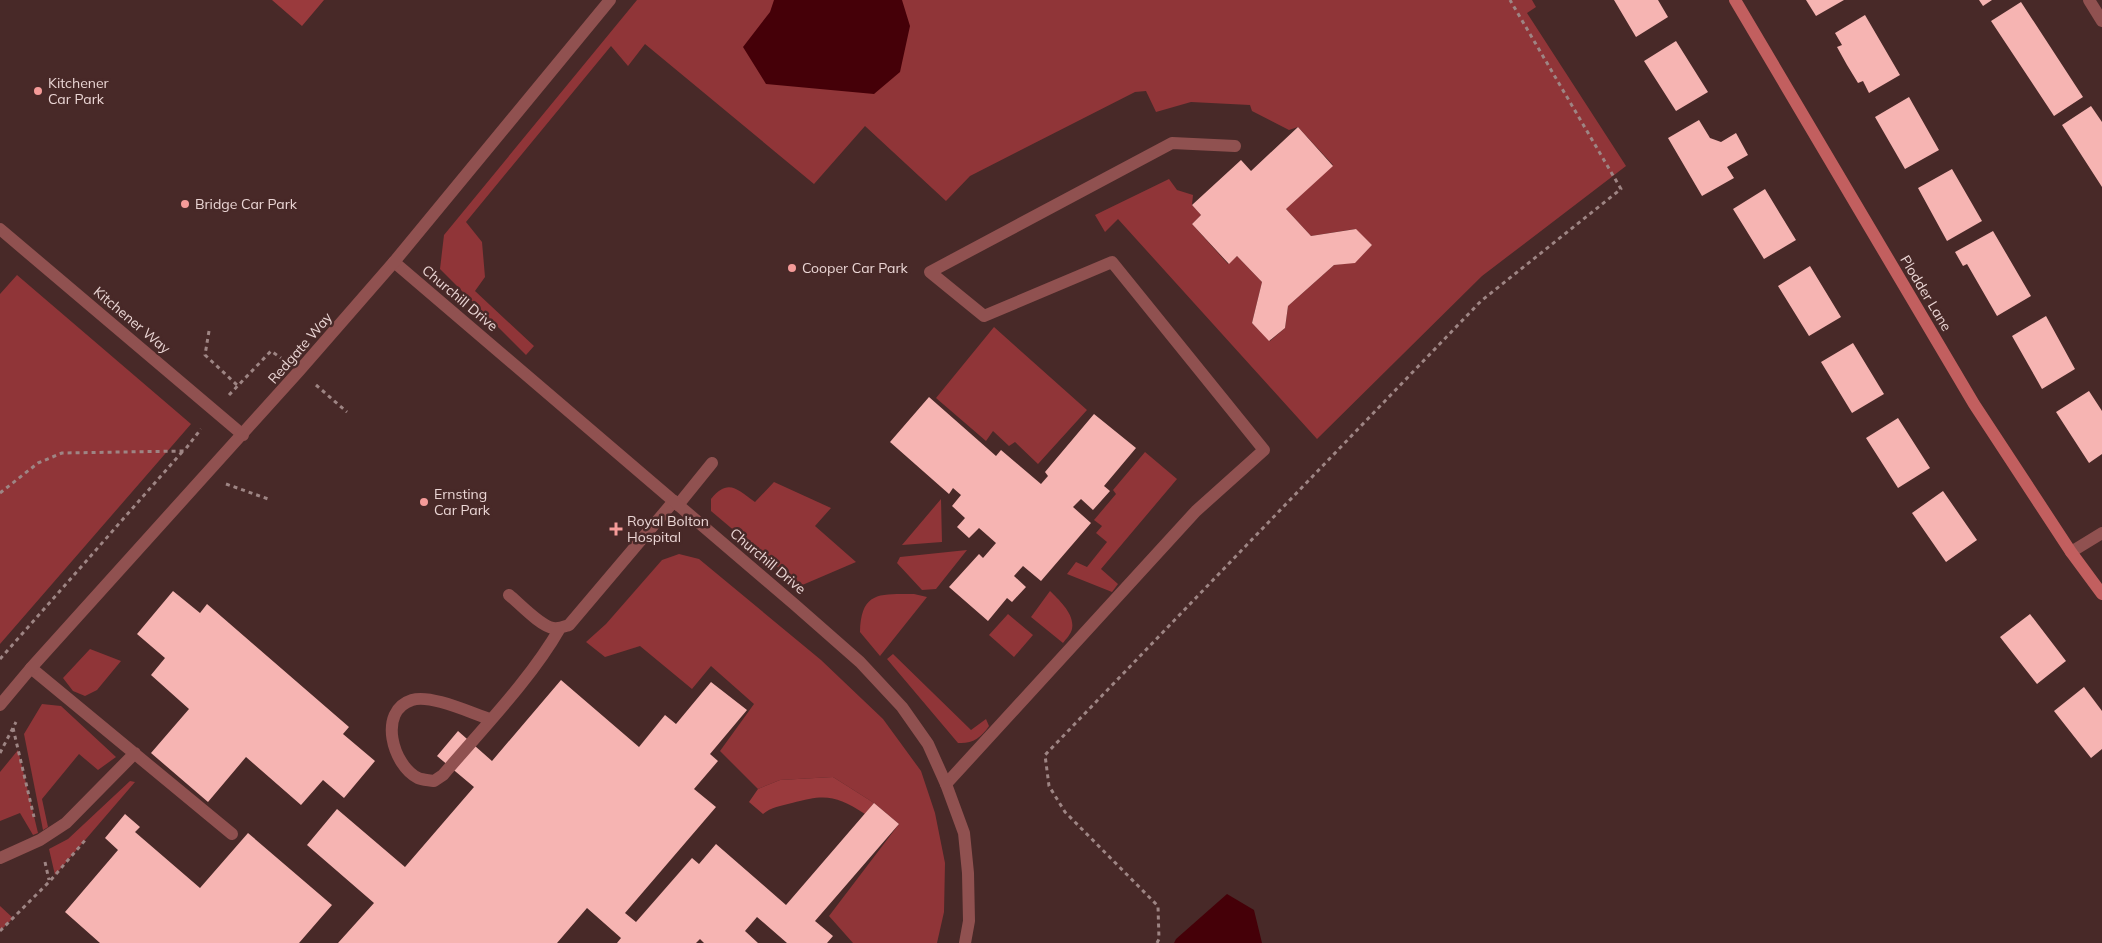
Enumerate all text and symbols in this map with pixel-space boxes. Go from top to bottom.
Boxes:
place label: Kitchener Car Park [48,74,110,108]
marker: Kitchener Car Park [32,85,44,97]
place label: Bridge Car Park [195,195,298,213]
marker: Bridge Car Park [179,198,191,210]
street label: Plodder Lane [1896,252,1956,334]
place label: Cooper Car Park [802,259,909,277]
street label: Churchill Drive [418,261,502,335]
marker: Cooper Car Park [786,262,798,274]
street label: Kitchener Way [90,283,175,358]
street label: Redgate Way [264,308,336,387]
place label: Ernsting Car Park [434,485,491,519]
marker: Ernsting Car Park [418,496,430,508]
place label: Royal Bolton Hospital [627,512,709,546]
marker: Royal Bolton Hospital [609,522,623,536]
street label: Churchill Drive [726,524,810,598]

